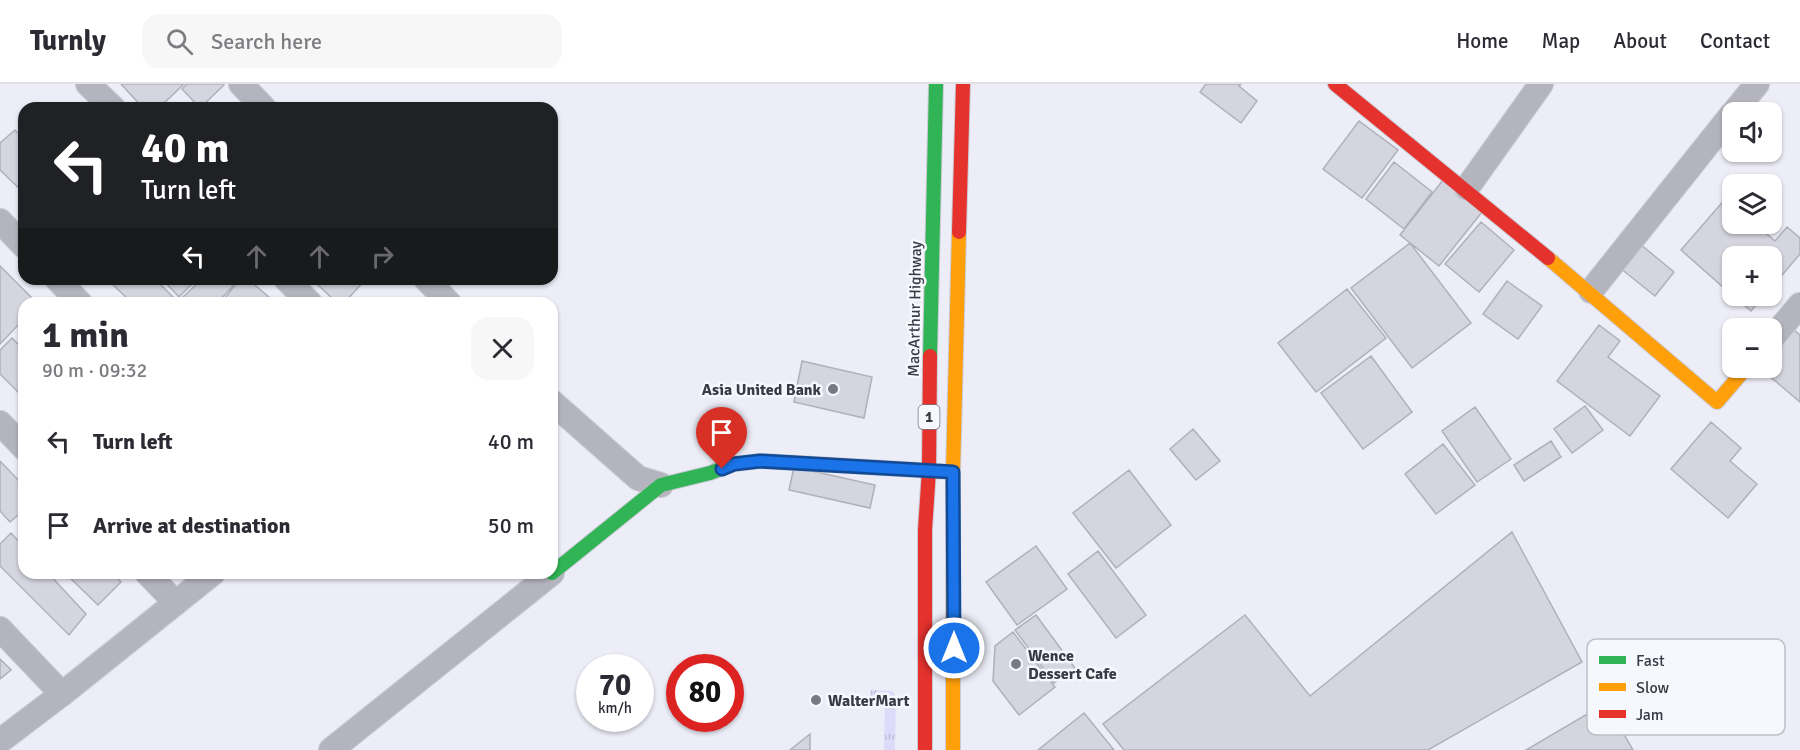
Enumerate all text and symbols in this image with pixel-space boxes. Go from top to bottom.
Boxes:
search box [142,14,562,68]
text: Turnly [30,24,106,58]
icon: search [163,25,196,58]
text: Search here [211,28,322,55]
text: Home [1456,28,1509,54]
text: Map [1542,28,1580,54]
text: About [1613,28,1667,54]
text: Contact [1700,28,1770,54]
map controls [1722,102,1782,378]
button: sound [1722,102,1782,162]
text: 40 m [141,123,230,174]
icon: left [42,126,120,204]
text: Turn left [141,174,236,207]
button: layers [1722,174,1782,234]
icon: left [177,240,210,273]
icon: ahead [240,240,273,273]
icon: ahead [303,240,336,273]
icon: right [366,240,399,273]
street label: MacArthur Highway [904,240,926,377]
button: + [1722,246,1782,306]
text: 1 min [42,313,129,358]
button: close [471,317,534,380]
button: − [1722,318,1782,378]
text: 90 m · 09:32 [42,358,147,383]
place label: Asia United Bank [702,380,822,400]
marker: Asia United Bank [826,382,840,396]
road number: 1 [918,405,940,429]
pin [696,407,747,469]
icon: arrive [705,416,738,449]
icon: left [42,425,75,458]
text: Turn left [93,428,173,455]
text: 40 m [488,428,534,455]
icon: arrive [42,509,75,542]
text: Arrive at destination [93,512,290,539]
text: 50 m [488,512,534,539]
position arrow [922,616,986,680]
legend [1587,639,1785,735]
place label: Wence Dessert Cafe [1028,646,1117,684]
text: Fast [1636,651,1665,671]
speed limit sign: 80 [666,654,744,732]
marker: Wence Dessert Cafe [1009,657,1023,671]
text: 70 [599,667,631,704]
text: Slow [1636,678,1670,698]
place label: WalterMart [828,691,910,711]
marker: WalterMart [809,693,823,707]
text: km/h [598,699,632,717]
text: Jam [1636,705,1664,725]

